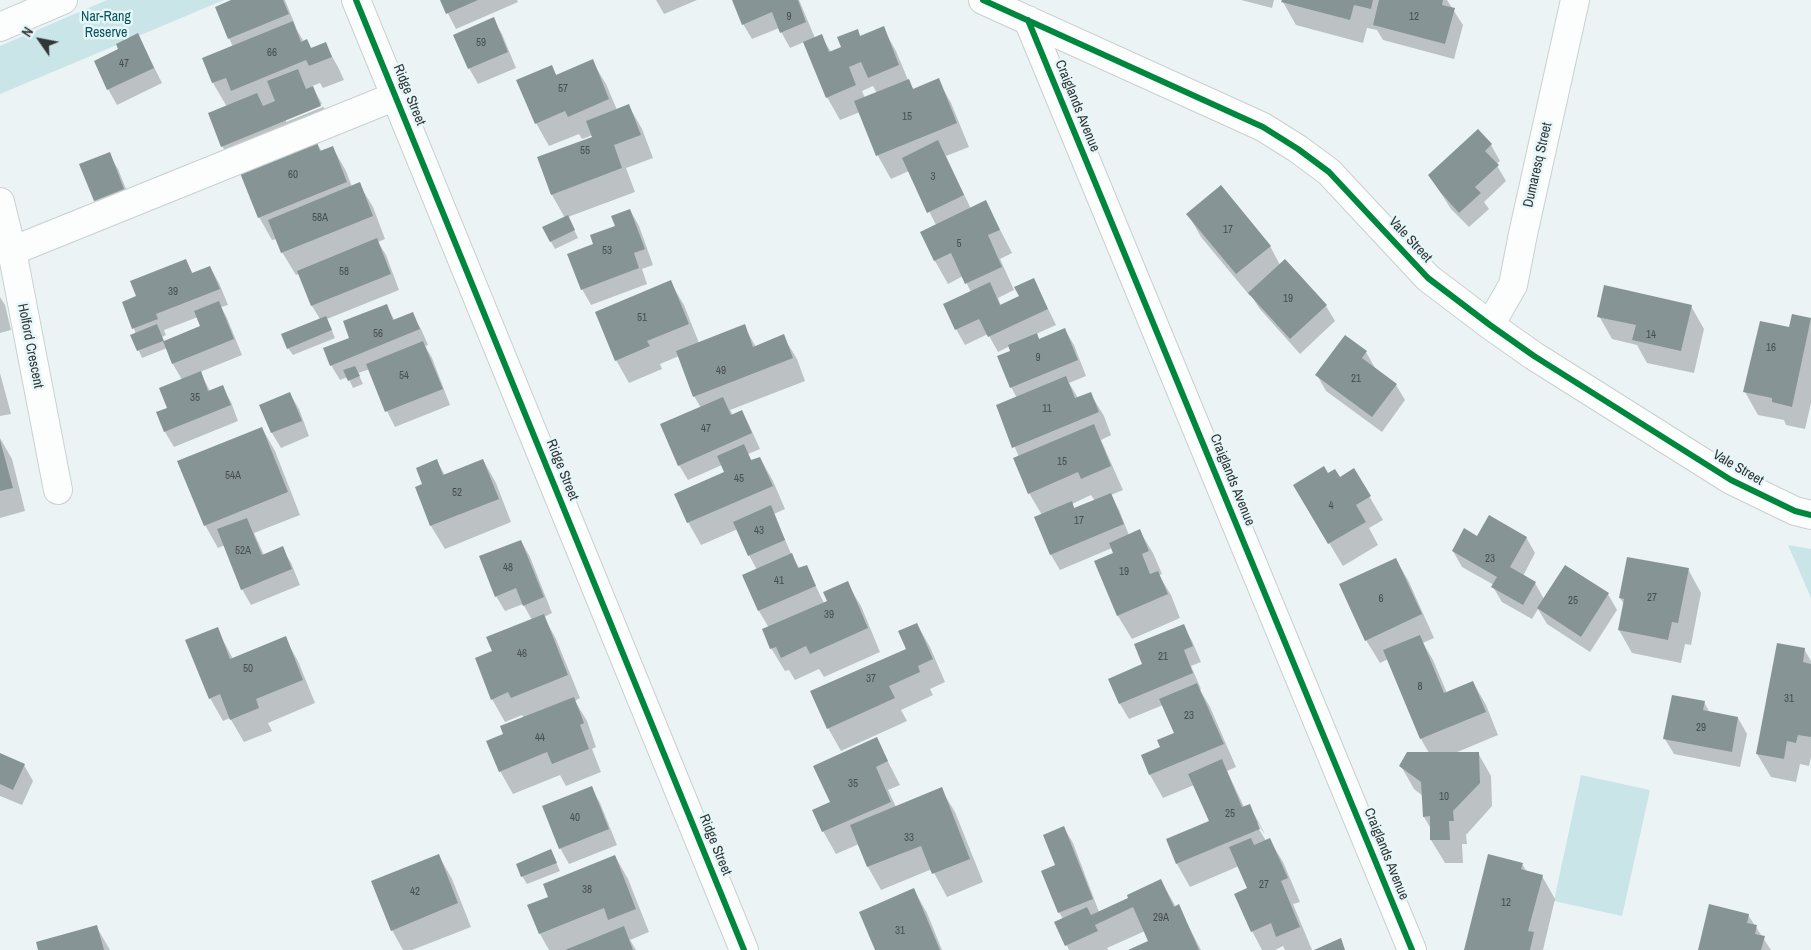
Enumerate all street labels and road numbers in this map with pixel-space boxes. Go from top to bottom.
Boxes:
street label: Craiglands Avenue [1051,58,1103,154]
street label: Ridge Street [389,62,429,128]
street label: Dumaresq Street [1520,121,1556,209]
street label: Vale Street [1385,214,1435,266]
street label: Holford Crescent [14,302,46,390]
street label: Craiglands Avenue [1206,432,1258,528]
street label: Ridge Street [542,437,582,503]
street label: Vale Street [1710,447,1766,489]
street label: Craiglands Avenue [1360,806,1412,902]
street label: Ridge Street [695,812,735,878]

